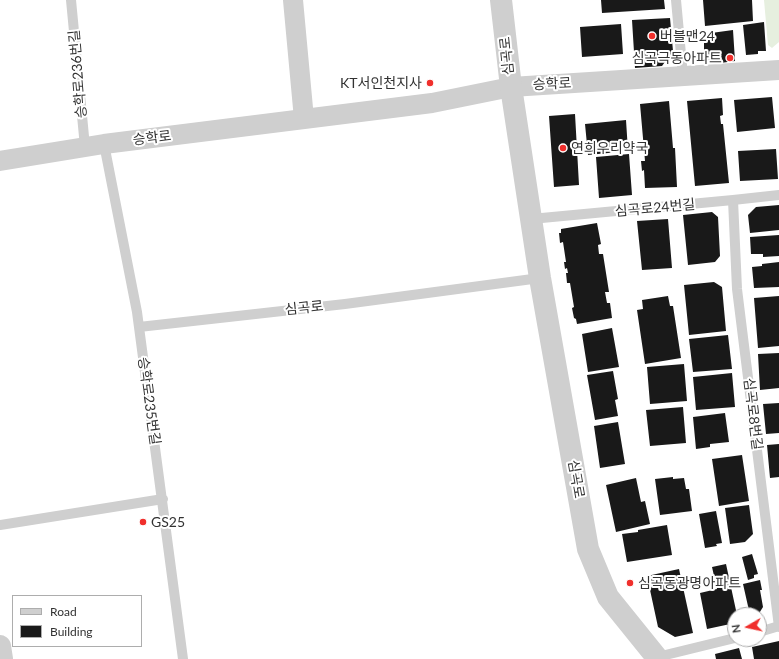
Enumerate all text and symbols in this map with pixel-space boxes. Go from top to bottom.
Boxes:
place label: 버블맨24 [660,28,715,44]
street label: 승학로236번길 [66,29,90,119]
marker: 버블맨24 [647,31,657,41]
street label: 심곡로 [497,36,517,76]
place label: 심곡극동아파트 [632,50,722,66]
marker: 심곡극동아파트 [725,53,735,63]
place label: KT서인천지사 [340,75,422,91]
street label: 승학로 [532,75,572,93]
marker: KT서인천지사 [425,78,435,88]
street label: 승학로 [132,127,172,149]
place label: 연희우리약국 [571,140,648,156]
marker: 연희우리약국 [558,143,568,153]
street label: 심곡로24번길 [614,196,696,220]
street label: 심곡로 [284,298,324,318]
street label: 승학로235번길 [135,356,163,446]
street label: 심곡로8번길 [740,377,766,451]
street label: 심곡로 [564,459,588,499]
place label: GS25 [151,514,185,530]
marker: GS25 [138,517,148,527]
place label: 심곡동광명아파트 [638,575,741,591]
marker: 심곡동광명아파트 [625,578,635,588]
legend [12,595,142,647]
text: Road [50,604,77,619]
north arrow [727,607,767,647]
text: Building [50,624,93,639]
text: N [729,624,743,634]

